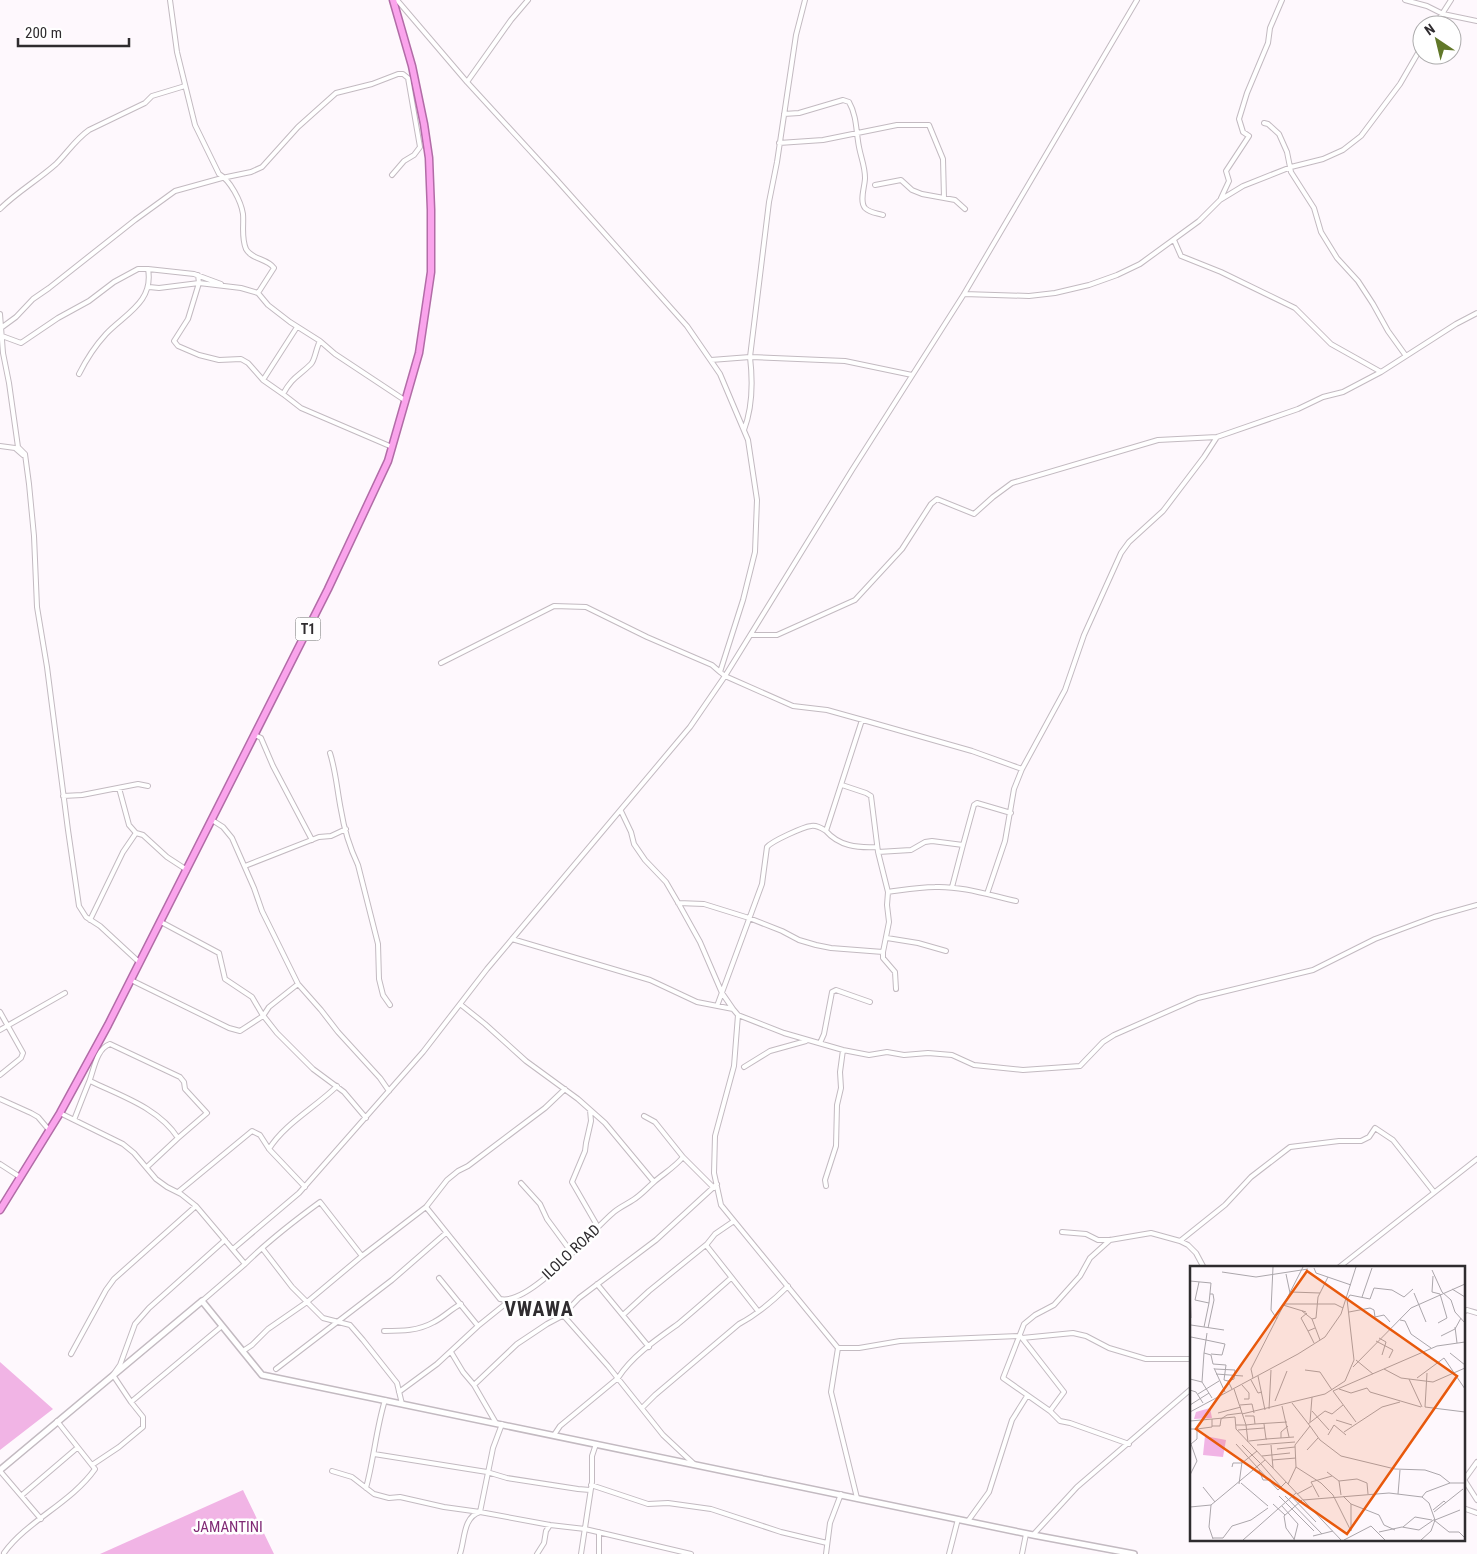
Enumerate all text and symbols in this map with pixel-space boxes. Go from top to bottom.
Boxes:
scale bar [18,15,129,47]
north arrow [1412,15,1462,65]
text: N [1421,20,1438,38]
text: 200 m [25,24,62,42]
road number: T1 [296,618,320,640]
street label: ILOLO ROAD [538,1221,604,1283]
inset map [1190,1266,1464,1542]
district label: VWAWA [504,1297,574,1321]
park label: JAMANTINI [193,1518,263,1536]

